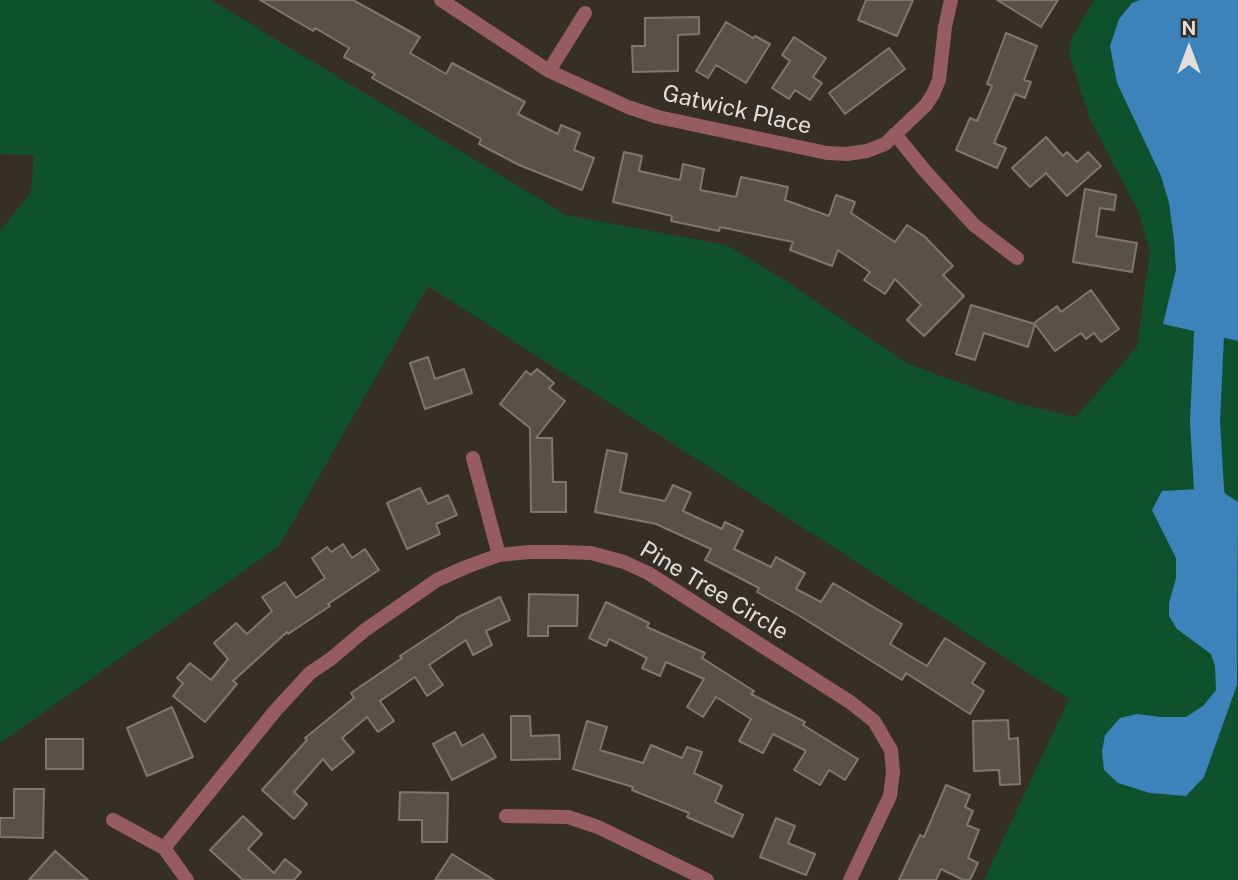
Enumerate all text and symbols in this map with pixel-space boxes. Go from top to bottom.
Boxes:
north arrow [1154,14,1224,84]
text: N [1182,17,1196,39]
street label: Gatwick Place [660,79,814,141]
street label: Pine Tree Circle [635,536,793,646]

